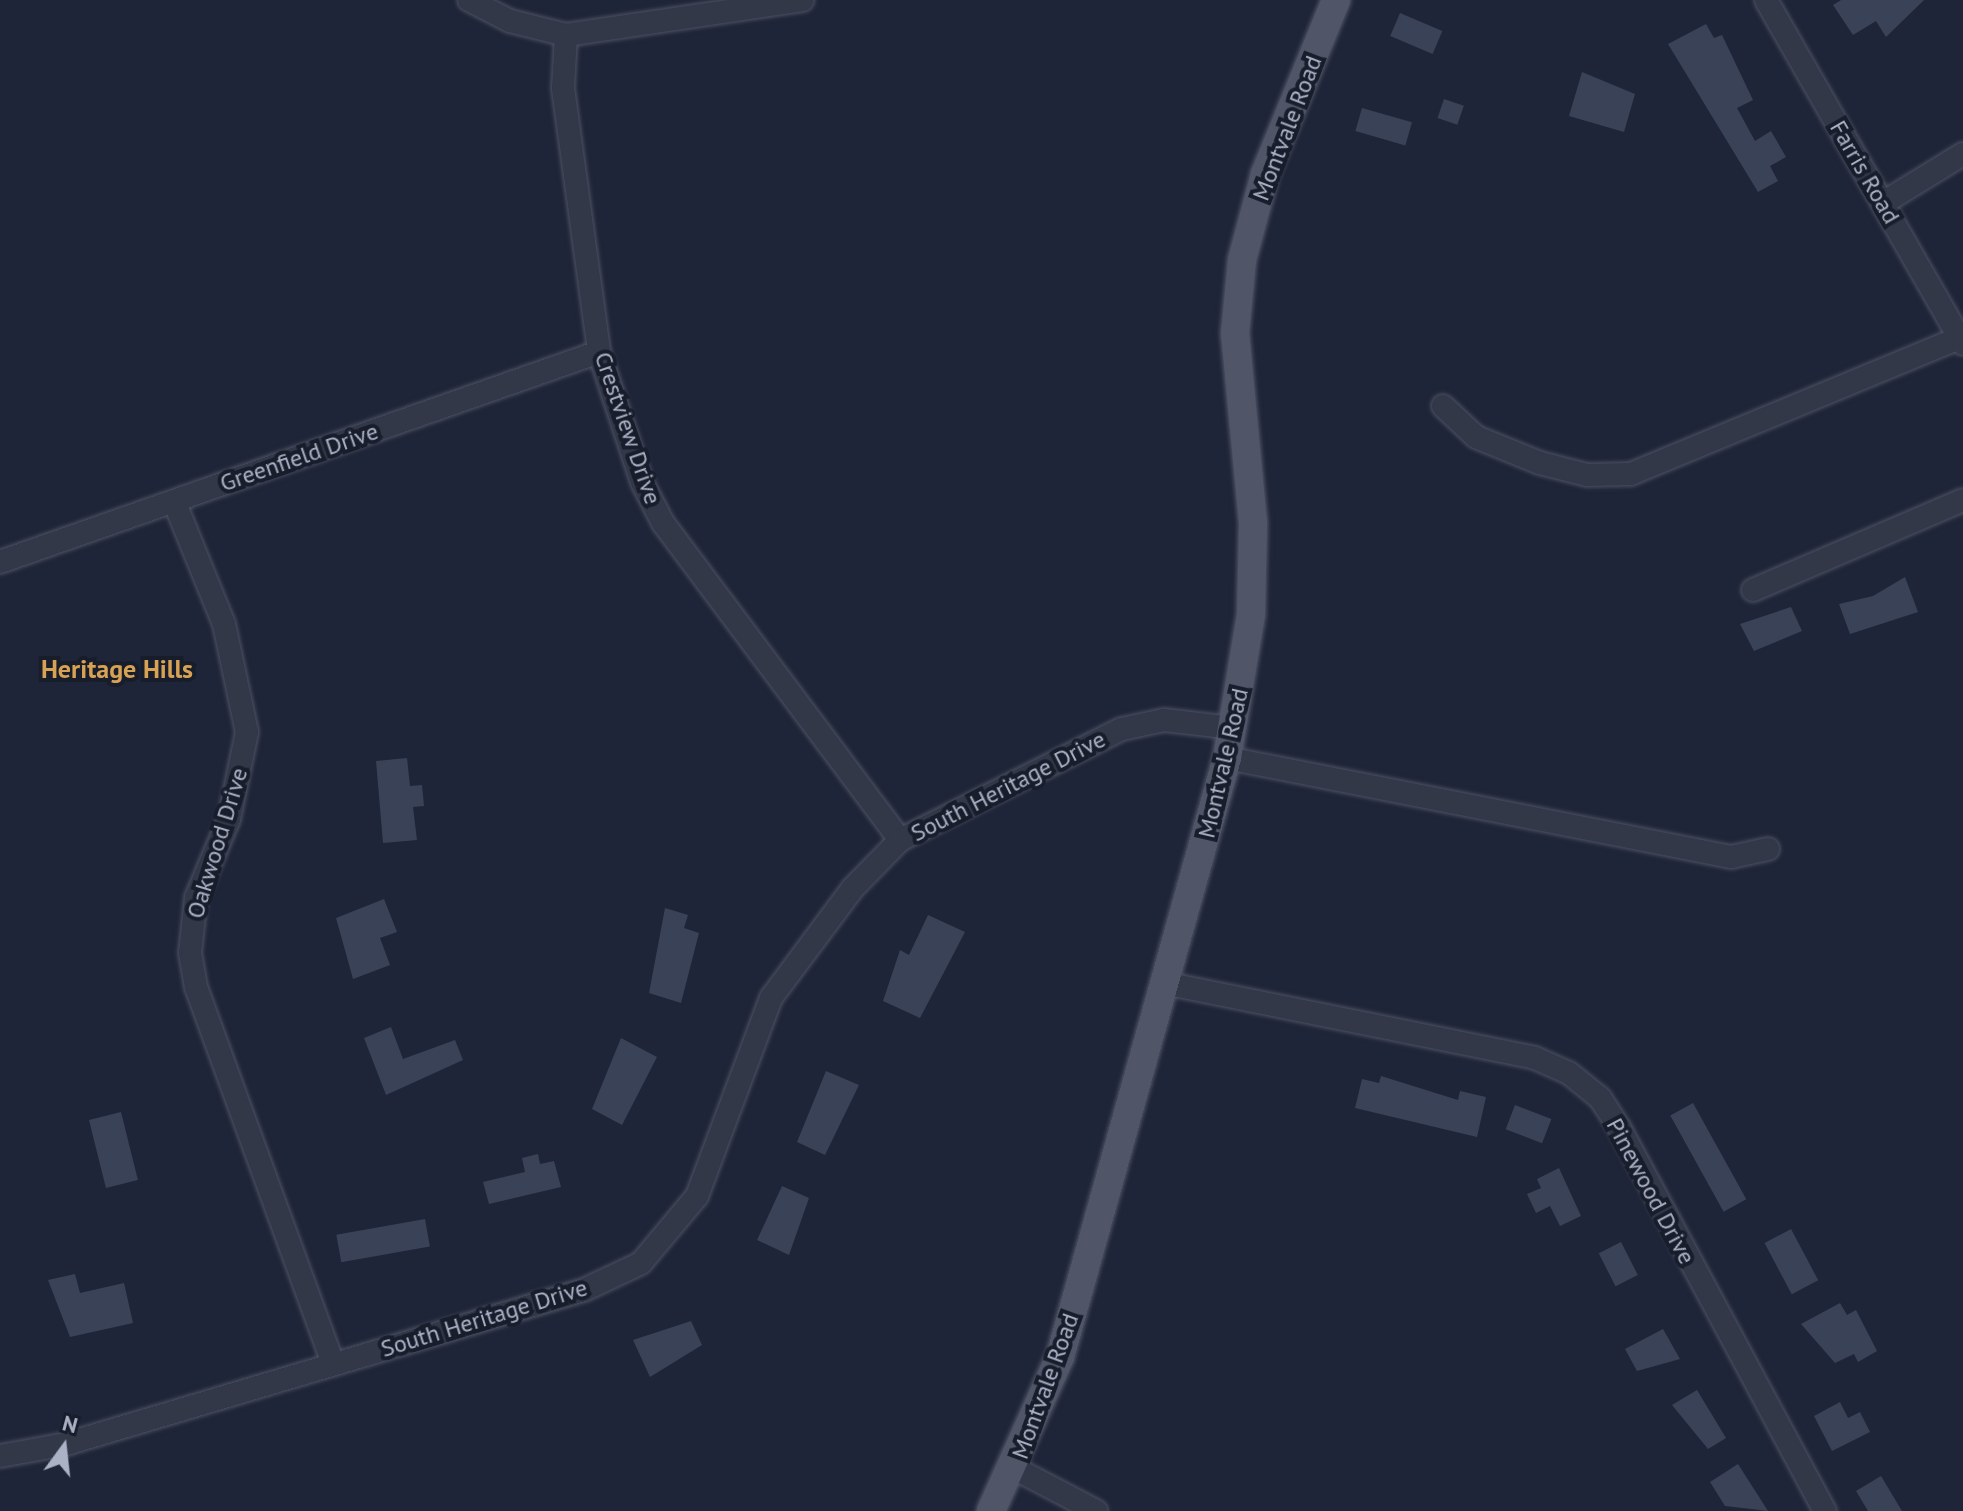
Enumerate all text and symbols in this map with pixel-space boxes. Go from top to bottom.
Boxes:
street label: Montvale Road [1246,51,1328,205]
street label: Farris Road [1824,115,1906,229]
street label: Crestview Drive [588,348,668,508]
street label: Greenfield Drive [216,416,382,498]
district label: Heritage Hills [41,653,193,685]
street label: Montvale Road [1192,685,1254,841]
street label: South Heritage Drive [906,724,1110,848]
street label: Oakwood Drive [180,764,254,922]
street label: Pinewood Drive [1600,1113,1702,1269]
street label: South Heritage Drive [377,1273,591,1363]
street label: Montvale Road [1005,1309,1085,1463]
north arrow [24,1407,104,1487]
text: N [60,1408,81,1439]

